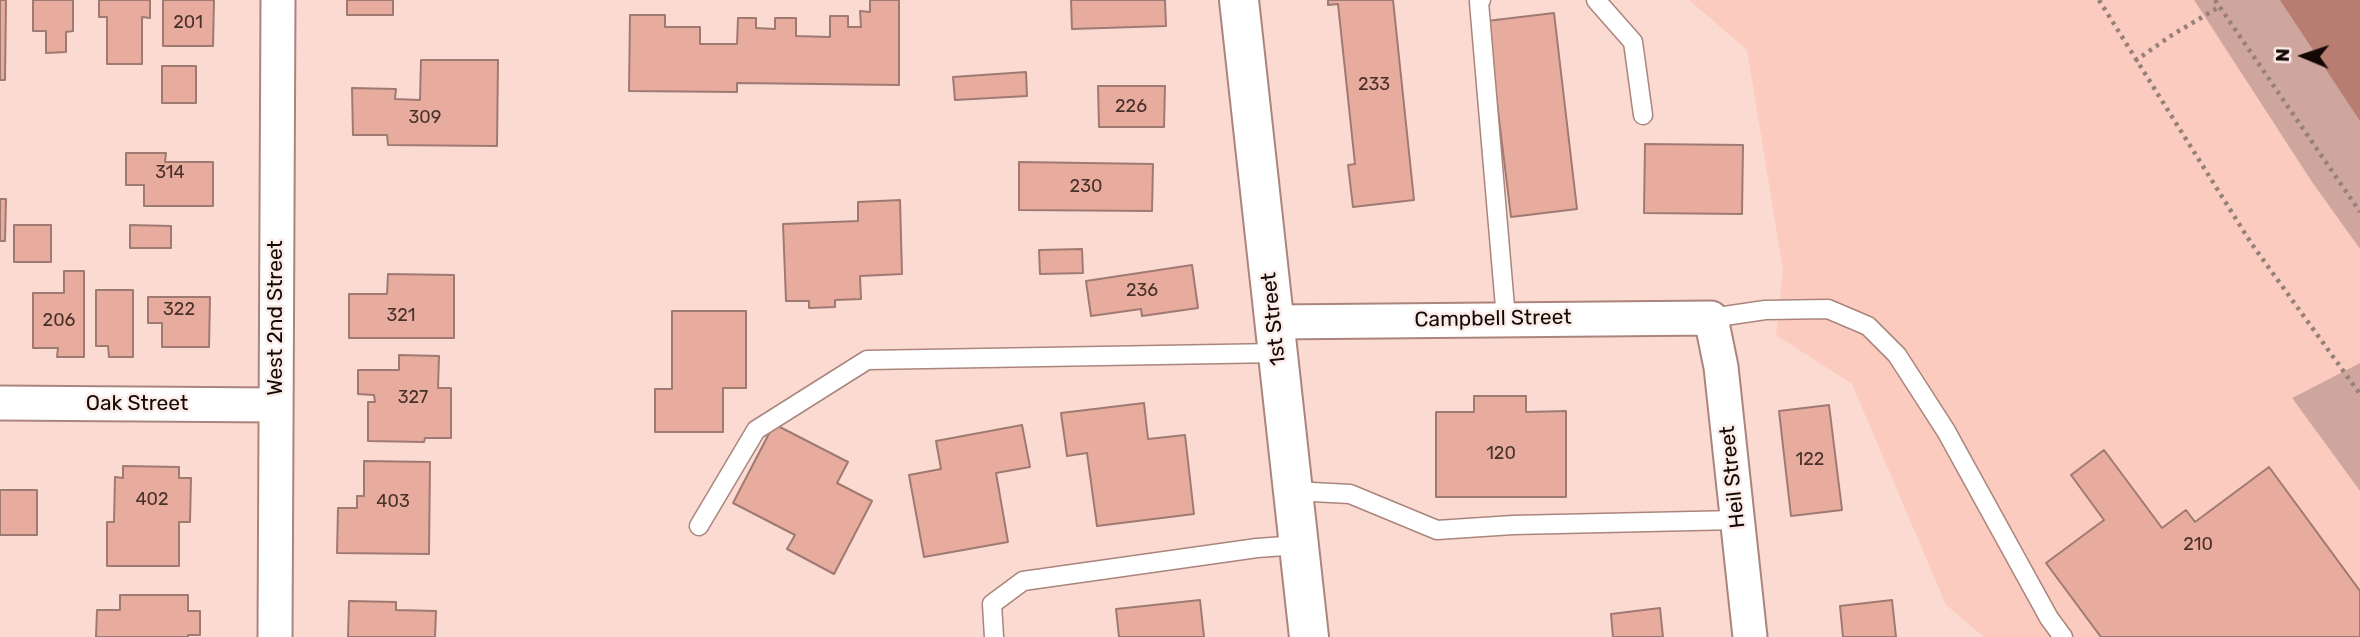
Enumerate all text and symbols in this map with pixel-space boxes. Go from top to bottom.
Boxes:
house number: 201 [173,12,203,34]
north arrow [2269,21,2339,91]
text: N [2271,48,2294,62]
house number: 233 [1358,74,1390,96]
house number: 226 [1115,96,1147,118]
house number: 309 [409,107,441,129]
house number: 314 [155,162,185,184]
house number: 230 [1070,176,1102,198]
street label: West 2nd Street [263,240,289,396]
street label: 1st Street [1257,271,1291,367]
house number: 236 [1126,280,1158,302]
house number: 322 [163,299,195,321]
house number: 321 [386,305,416,327]
street label: Campbell Street [1414,305,1572,333]
house number: 206 [43,310,75,332]
house number: 327 [398,387,428,409]
street label: Oak Street [86,391,188,417]
street label: Heil Street [1715,425,1751,529]
house number: 120 [1486,443,1516,465]
house number: 122 [1796,449,1824,471]
house number: 402 [135,489,169,511]
house number: 403 [376,491,410,513]
house number: 210 [2183,534,2213,556]

